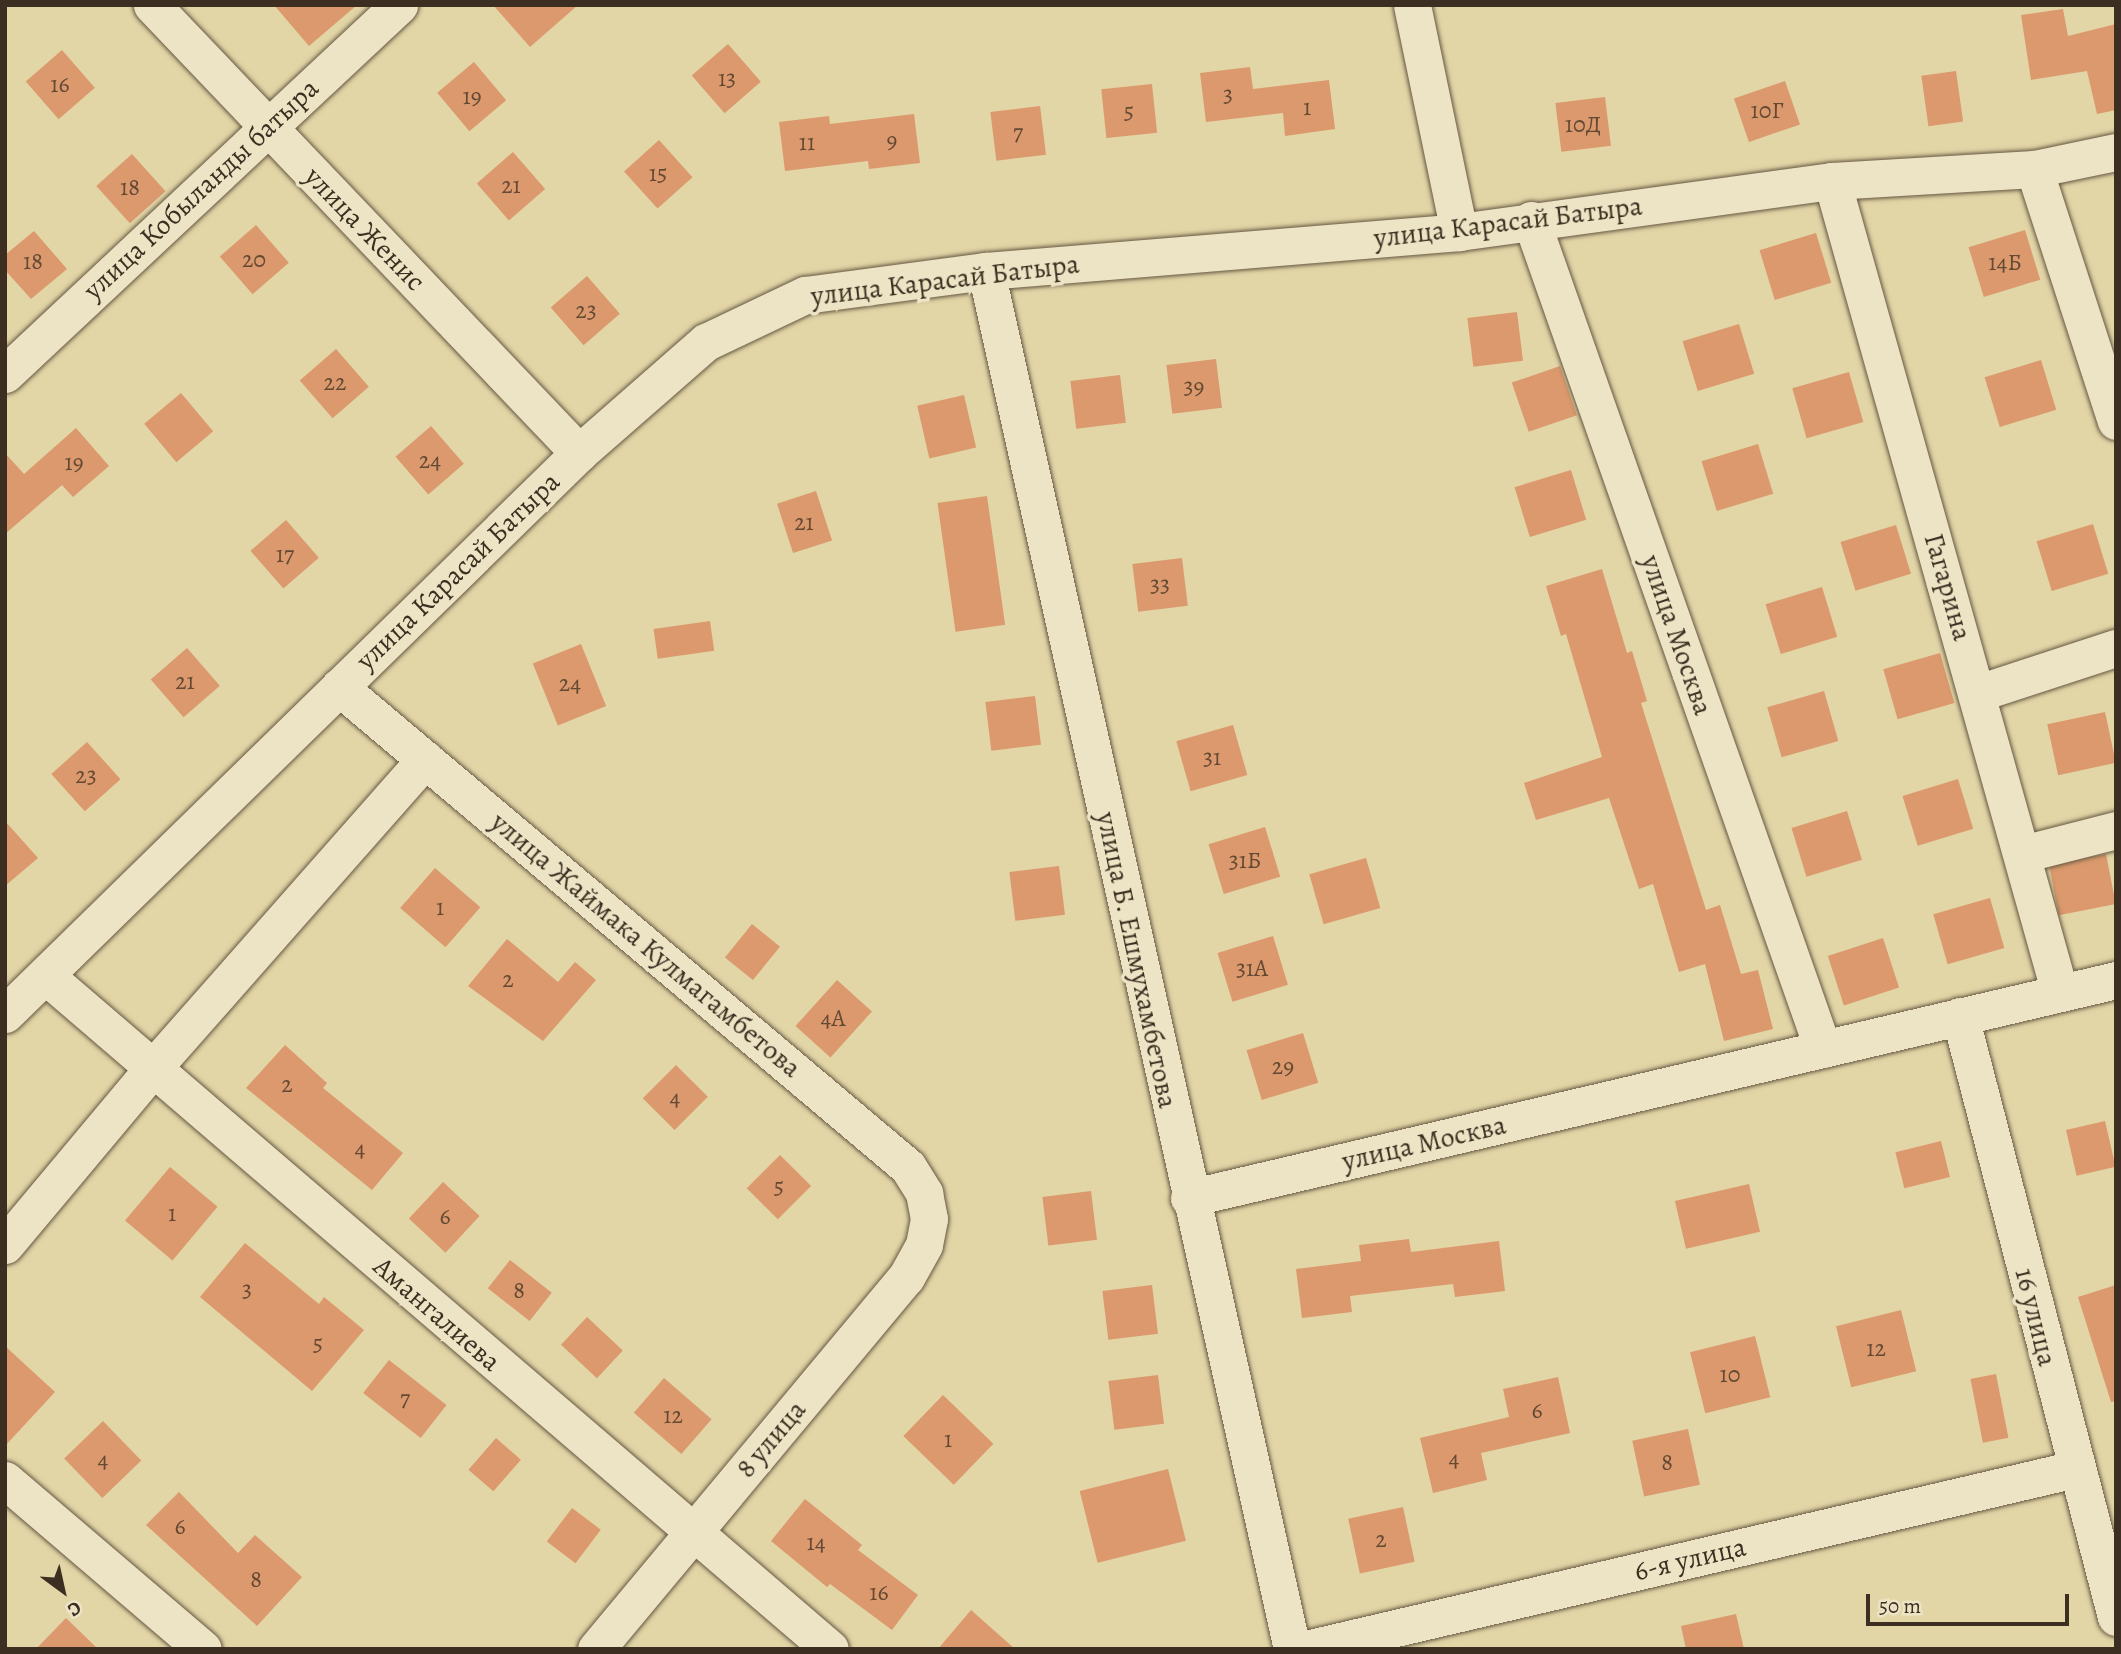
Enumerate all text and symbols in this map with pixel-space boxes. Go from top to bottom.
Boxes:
house number: 13 [718,65,736,93]
house number: 16 [50,71,70,99]
street label: улица Кобыланды батыра [77,71,325,307]
house number: 3 [1223,81,1233,109]
house number: 19 [462,83,482,111]
house number: 1 [1303,94,1311,122]
house number: 10Г [1751,97,1783,125]
house number: 5 [1124,98,1134,126]
house number: 10Д [1565,111,1601,139]
house number: 7 [1013,119,1023,147]
house number: 9 [887,127,897,155]
house number: 11 [799,129,815,157]
street label: улица Женис [298,160,432,298]
house number: 15 [649,160,667,188]
house number: 21 [501,172,521,200]
house number: 18 [120,174,140,202]
street label: улица Карасай Батыра [1372,189,1644,255]
house number: 20 [242,246,266,274]
street label: улица Карасай Батыра [809,247,1081,313]
house number: 18 [23,248,43,276]
house number: 14Б [1988,249,2022,277]
house number: 23 [575,297,597,325]
house number: 22 [324,369,346,397]
house number: 39 [1184,373,1204,401]
house number: 24 [419,447,441,475]
house number: 19 [64,449,84,477]
street label: улица Карасай Батыра [349,465,567,677]
house number: 21 [794,509,814,537]
street label: Гагарина [1917,530,1979,644]
house number: 17 [276,541,294,569]
street label: улица Москва [1634,550,1720,720]
house number: 33 [1150,571,1170,599]
house number: 21 [175,668,195,696]
house number: 24 [559,670,581,698]
house number: 31 [1203,744,1221,772]
house number: 23 [75,762,97,790]
street label: улица Жаймака Кулмагамбетова [484,805,808,1085]
street label: улица Б. Ешмухамбетова [1089,809,1185,1111]
house number: 31Б [1229,847,1261,875]
house number: 1 [436,894,444,922]
house number: 31А [1236,955,1268,983]
house number: 2 [502,966,514,994]
house number: 4А [821,1005,845,1033]
house number: 29 [1272,1053,1294,1081]
house number: 2 [281,1071,293,1099]
house number: 4 [670,1084,680,1112]
street label: улица Москва [1339,1108,1509,1178]
house number: 4 [355,1135,365,1163]
house number: 5 [774,1173,784,1201]
house number: 1 [168,1200,176,1228]
house number: 6 [439,1203,451,1231]
street label: Амангалиева [366,1250,508,1378]
street label: 16 улица [2008,1265,2064,1369]
house number: 3 [242,1276,252,1304]
house number: 8 [513,1277,525,1305]
house number: 5 [313,1330,323,1358]
house number: 12 [1866,1335,1886,1363]
house number: 10 [1720,1361,1740,1389]
house number: 7 [400,1385,410,1413]
street label: 8 улица [729,1393,813,1485]
house number: 6 [1531,1397,1543,1425]
house number: 12 [663,1402,683,1430]
house number: 1 [944,1426,952,1454]
house number: 4 [1449,1445,1459,1473]
house number: 4 [98,1446,108,1474]
house number: 8 [1661,1449,1673,1477]
house number: 6 [174,1513,186,1541]
house number: 2 [1375,1526,1387,1554]
house number: 14 [806,1529,826,1557]
street label: 6-я улица [1631,1530,1749,1588]
north arrow [28,1556,98,1626]
house number: 8 [250,1566,262,1594]
house number: 16 [869,1579,889,1607]
scale bar [1869,1580,2072,1624]
text: 50 m [1879,1592,1921,1620]
text: С [62,1595,86,1623]

